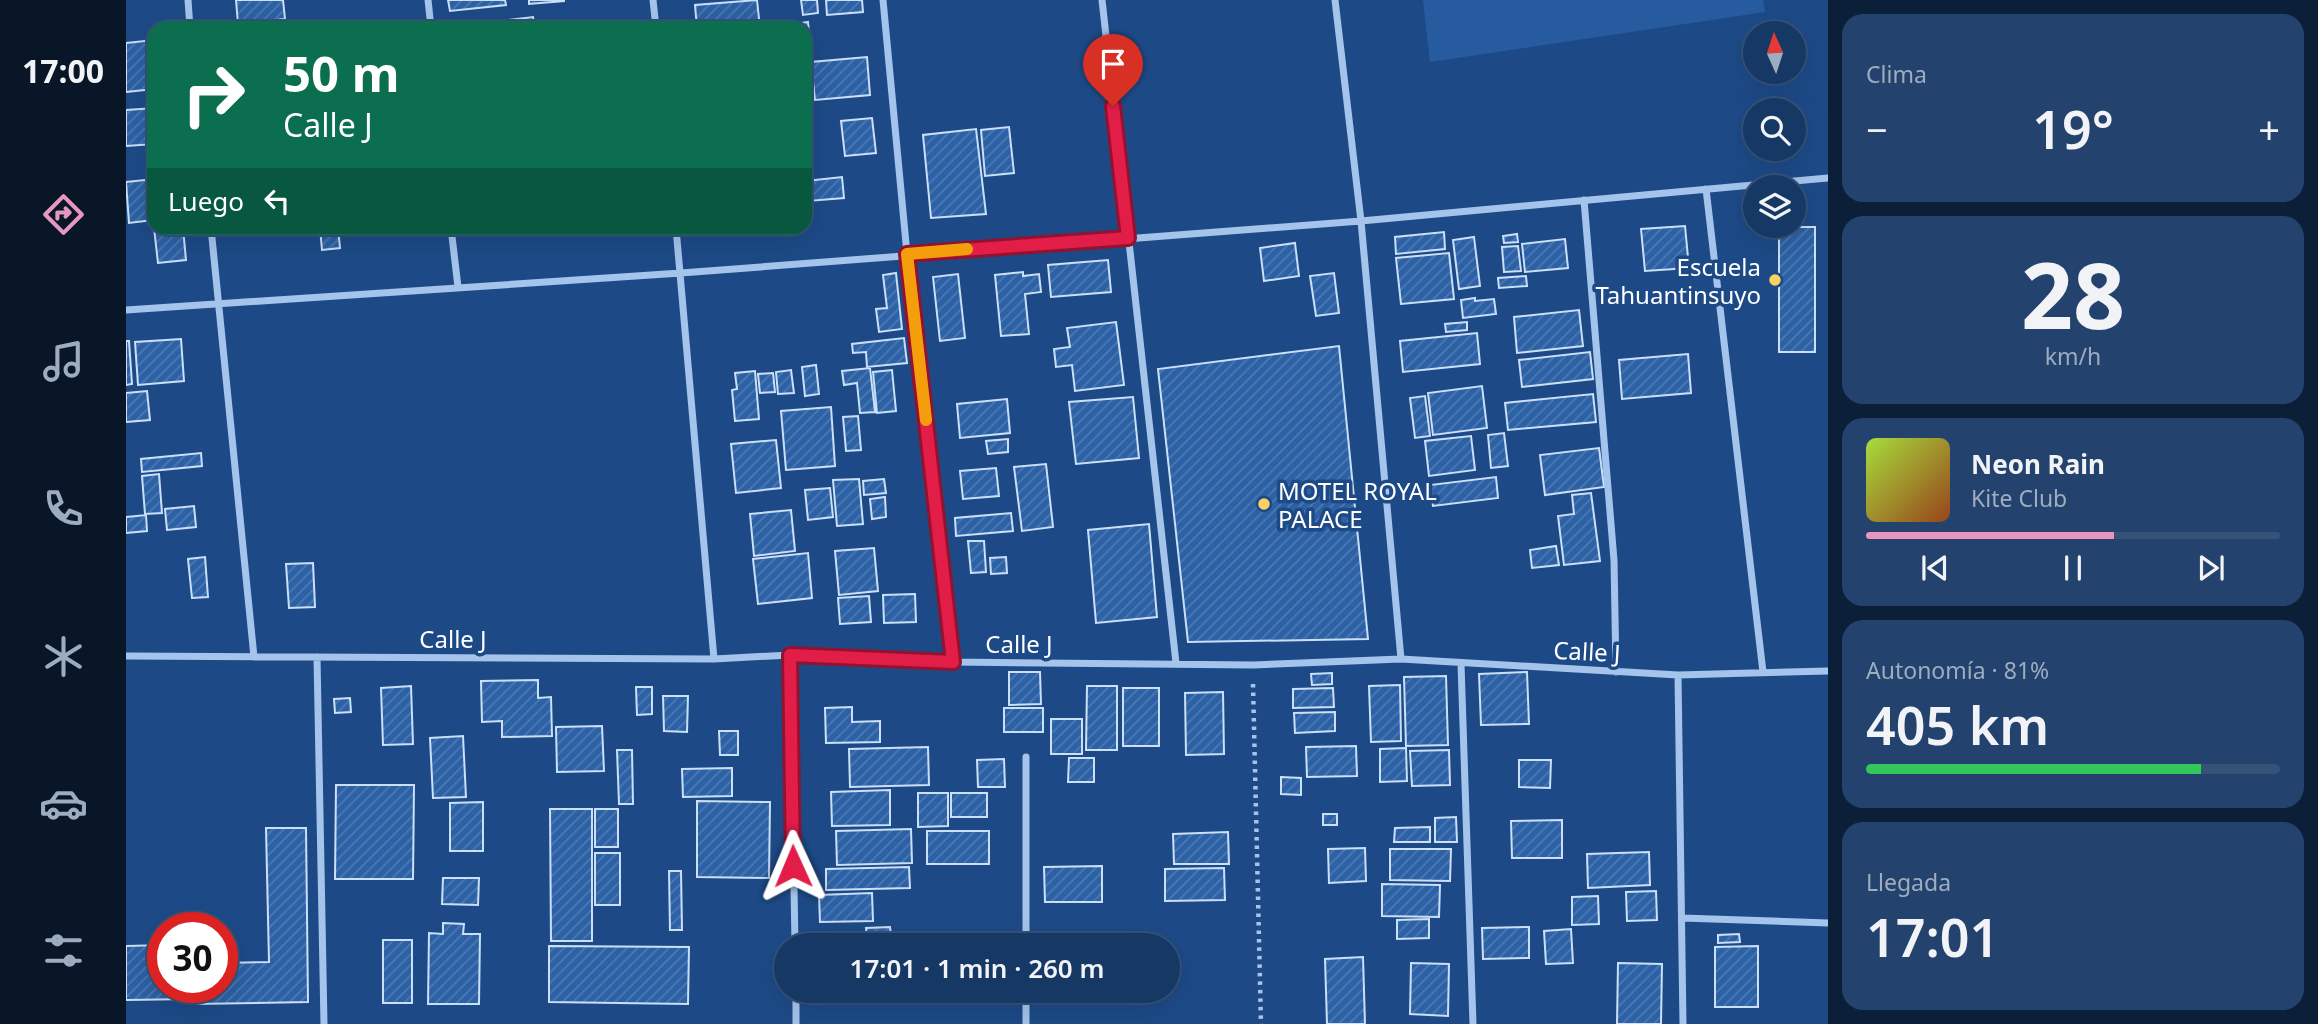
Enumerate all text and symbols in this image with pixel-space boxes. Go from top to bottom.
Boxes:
north arrow [1743,21,1806,84]
map controls [1743,21,1806,238]
pin [1083,34,1143,106]
text: 50 m [283,40,400,106]
icon: arrive [1094,45,1132,83]
text: 17:00 [22,49,104,92]
icon: right [168,49,259,140]
text: Clima [1866,58,1927,90]
text: 19° [2032,93,2114,164]
button: search [1743,98,1806,161]
text: Calle J [283,103,373,146]
text: − [1866,103,1888,155]
text: + [2258,103,2280,155]
button: layers [1743,175,1806,238]
icon: left [258,182,296,220]
text: Luego [168,183,244,219]
icon: directions [39,190,88,239]
text: 28 [2021,232,2125,356]
place label: Escuela Tahuantinsuyo [1595,250,1761,311]
marker: Escuela Tahuantinsuyo [1767,272,1783,288]
icon: music [39,337,88,386]
text: km/h [2045,340,2101,372]
text: Neon Rain [1971,446,2105,482]
place label: MOTEL ROYAL PALACE [1278,474,1437,535]
text: Kite Club [1971,482,2067,514]
icon: phone [39,484,88,533]
marker: MOTEL ROYAL PALACE [1256,496,1272,512]
icon: previous [1916,549,1954,587]
icon: pause [2054,549,2092,587]
icon: next [2192,549,2230,587]
street label: Calle J [419,622,487,655]
street label: Calle J [985,627,1053,660]
icon: climate [39,632,88,681]
street label: Calle J [1553,633,1621,669]
text: Autonomía · 81% [1866,654,2049,686]
text: 405 km [1866,689,2049,760]
icon: car [39,779,88,828]
position arrow [756,829,830,903]
text: Llegada [1866,866,1951,898]
text: 17:01 [1866,901,1999,972]
speed limit sign: 30 [147,912,238,1003]
icon: filters [39,926,88,975]
text: 17:01 · 1 min · 260 m [850,950,1104,986]

